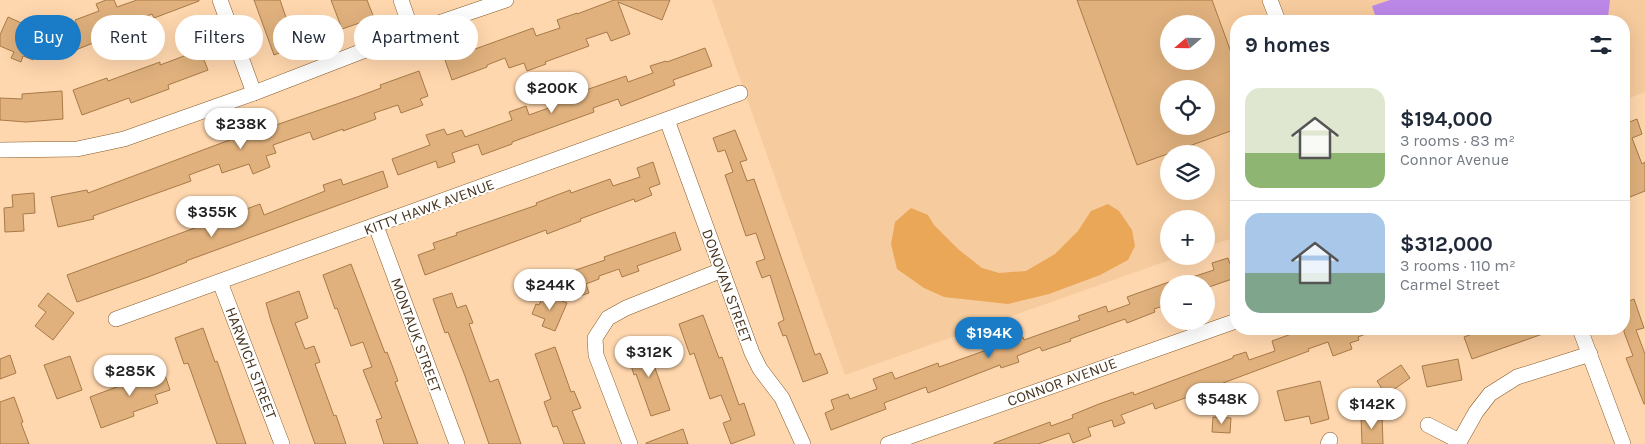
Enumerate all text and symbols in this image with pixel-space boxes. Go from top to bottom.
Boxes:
chip: Buy [15,15,81,60]
chip: Rent [91,15,165,60]
chip: Filters [175,15,263,60]
chip: New [273,15,344,60]
chip: Apartment [354,15,478,60]
north arrow [1160,15,1215,70]
map controls [1160,15,1215,330]
icon: filters [1587,31,1615,59]
text: 9 homes [1245,33,1330,57]
pin: $200K [517,72,587,114]
text: $200K [526,78,578,97]
button: locate [1160,80,1215,135]
text: $194,000 [1400,107,1492,131]
pin: $238K [206,108,276,150]
icon: home [1285,108,1345,168]
text: $238K [215,114,267,133]
text: 3 rooms · 83 m² [1400,131,1515,150]
button: layers [1160,145,1215,200]
text: Connor Avenue [1400,150,1509,169]
street label: KITTY HAWK AVENUE [361,175,497,239]
pin: $355K [177,196,247,238]
text: $355K [187,202,237,221]
button: + [1160,210,1215,265]
street label: DONOVAN STREET [698,227,756,346]
text: $312,000 [1400,232,1493,256]
icon: home [1285,233,1345,293]
text: 3 rooms · 110 m² [1400,256,1516,275]
pin: $244K [515,268,585,311]
street label: MONTAUK STREET [387,275,445,395]
text: $244K [525,275,575,294]
button: − [1160,275,1215,330]
text: Carmel Street [1400,275,1500,294]
street label: HARWICH STREET [221,305,281,422]
pin: $194K [954,316,1024,359]
text: $194K [966,323,1012,342]
pin: $312K [614,336,684,378]
text: $312K [626,342,672,361]
pin: $285K [95,354,165,397]
street label: CONNOR AVENUE [1005,354,1119,410]
text: $285K [105,361,155,380]
pin: $548K [1187,382,1257,425]
pin: $142K [1337,388,1407,430]
text: $548K [1197,389,1247,408]
text: $142K [1349,394,1395,413]

